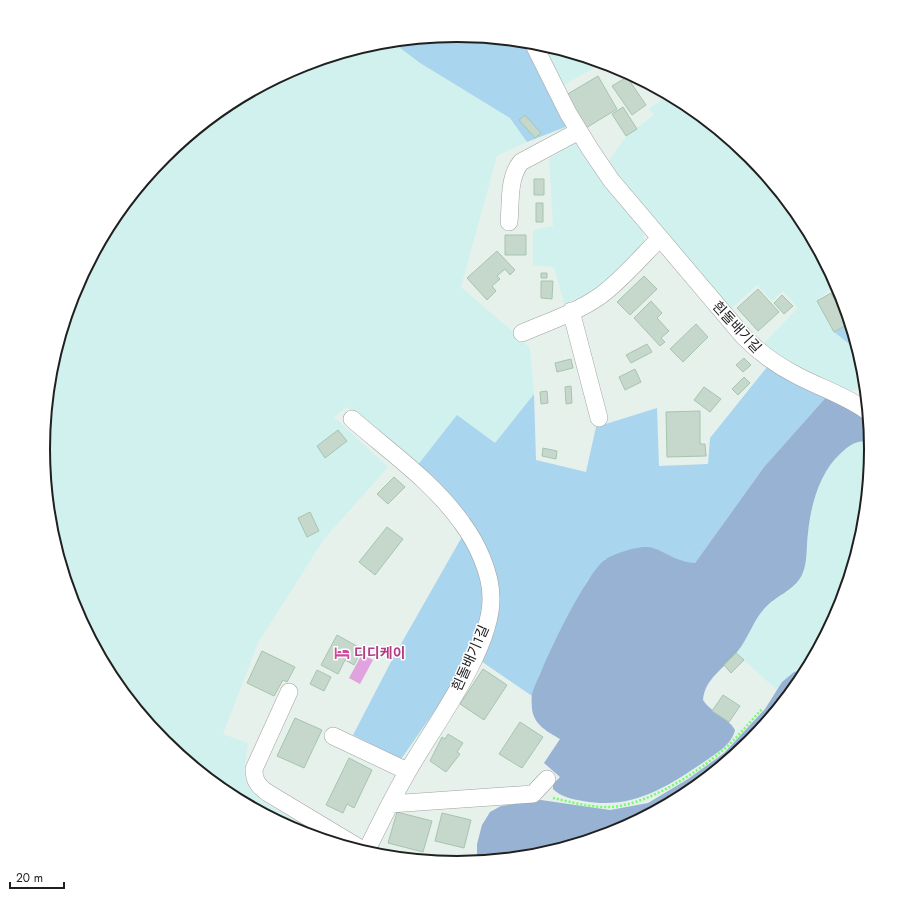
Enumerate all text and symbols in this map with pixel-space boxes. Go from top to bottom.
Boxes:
street label: 흰돌배기길 [708,297,766,357]
street label: 흰돌배기1길 [446,622,494,694]
place label: 디디케이 [354,643,406,663]
hotel icon: 디디케이 [333,644,351,662]
scale bar [10,864,64,890]
text: 20 m [16,869,43,887]

